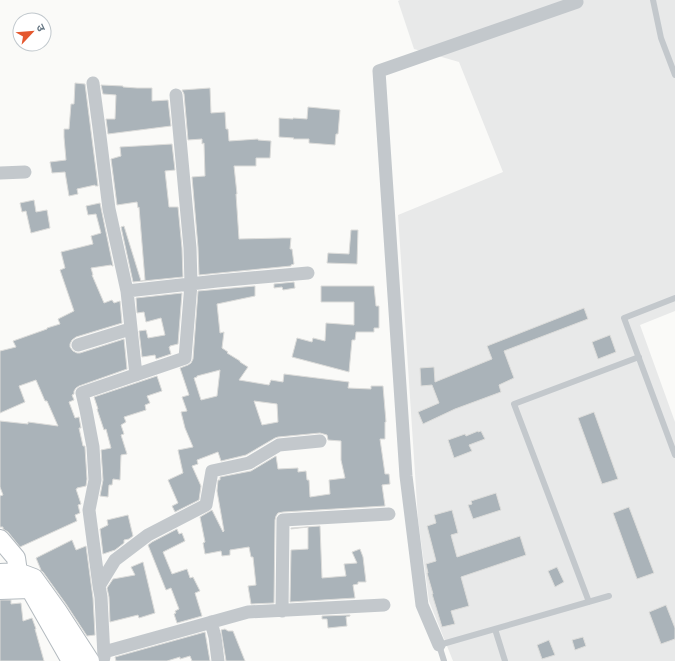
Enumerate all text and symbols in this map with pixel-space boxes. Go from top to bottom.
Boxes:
north arrow [12,12,52,52]
text: उ [33,22,48,34]

